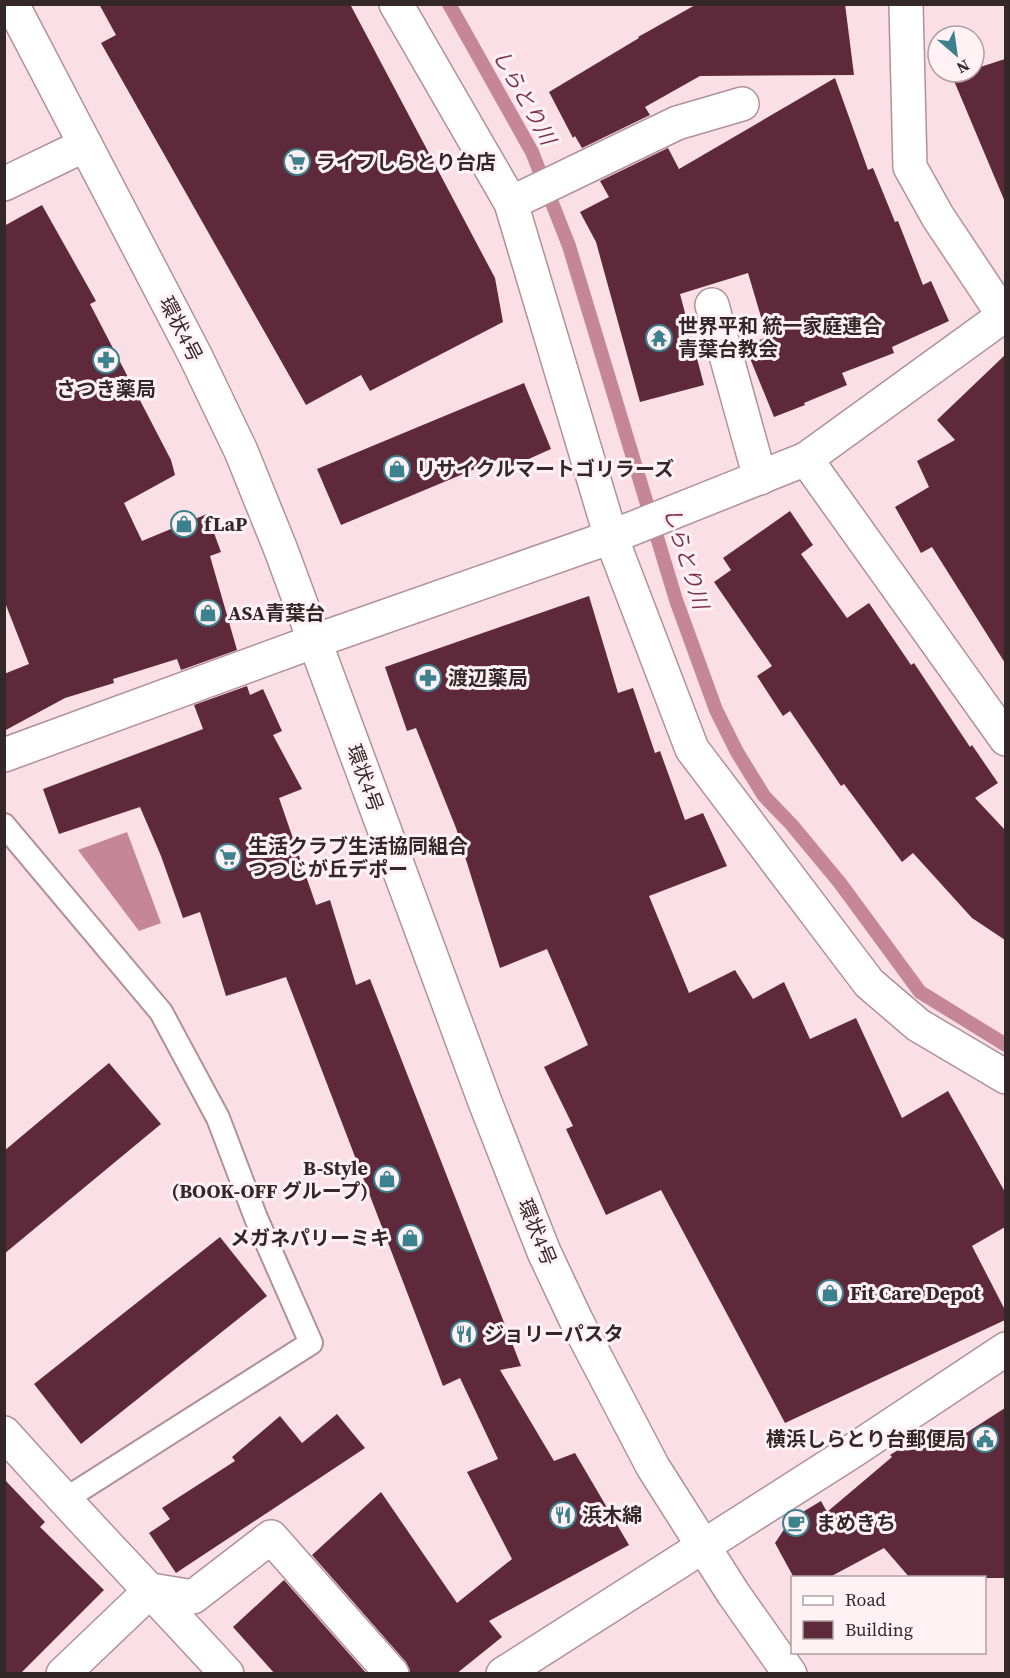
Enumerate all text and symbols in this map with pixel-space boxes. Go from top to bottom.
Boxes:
north arrow [926,24,986,84]
water label: しらとり川 [486,44,564,151]
text: N [953,55,974,80]
supermarket icon: ライフしらとり台店 [282,147,312,177]
place label: ライフしらとり台店 [316,148,496,176]
street label: 環状4号 [153,291,209,367]
place label: 世界平和 統一家庭連合 青葉台教会 [678,312,882,363]
temple icon: 世界平和 統一家庭連合 青葉台教会 [644,323,674,353]
pharmacy icon: さつき薬局 [91,345,121,375]
place label: さつき薬局 [56,375,156,403]
shop icon: リサイクルマートゴリラーズ [382,454,412,484]
place label: リサイクルマートゴリラーズ [416,455,674,483]
water label: しらとり川 [657,503,716,614]
shop icon: fLaP [169,509,199,539]
place label: fLaP [204,510,247,538]
shop icon: ASA青葉台 [193,598,223,628]
place label: ASA青葉台 [228,599,325,627]
pharmacy icon: 渡辺薬局 [413,663,443,693]
place label: 渡辺薬局 [448,664,528,692]
street label: 環状4号 [340,740,390,816]
place label: 生活クラブ生活協同組合 つつじが丘デポー [248,832,468,883]
supermarket icon: 生活クラブ生活協同組合 つつじが丘デポー [213,842,243,872]
place label: B-Style (BOOK-OFF グループ) [172,1154,368,1205]
shop icon: B-Style (BOOK-OFF グループ) [372,1164,402,1194]
street label: 環状4号 [511,1194,563,1270]
shop icon: メガネパリーミキ [395,1223,425,1253]
place label: メガネパリーミキ [230,1224,390,1252]
shop icon: Fit Care Depot [815,1278,845,1308]
place label: Fit Care Depot [850,1279,981,1307]
restaurant icon: ジョリーパスタ [449,1319,479,1349]
place label: ジョリーパスタ [484,1320,624,1348]
public building icon: 横浜しらとり台郵便局 [970,1424,1000,1454]
place label: 横浜しらとり台郵便局 [766,1425,966,1453]
restaurant icon: 浜木綿 [548,1500,578,1530]
place label: 浜木綿 [582,1501,642,1529]
cafe icon: まめきち [781,1508,811,1538]
place label: まめきち [816,1509,896,1537]
legend [791,1576,986,1654]
text: Road [845,1587,886,1612]
text: Building [845,1617,913,1642]

